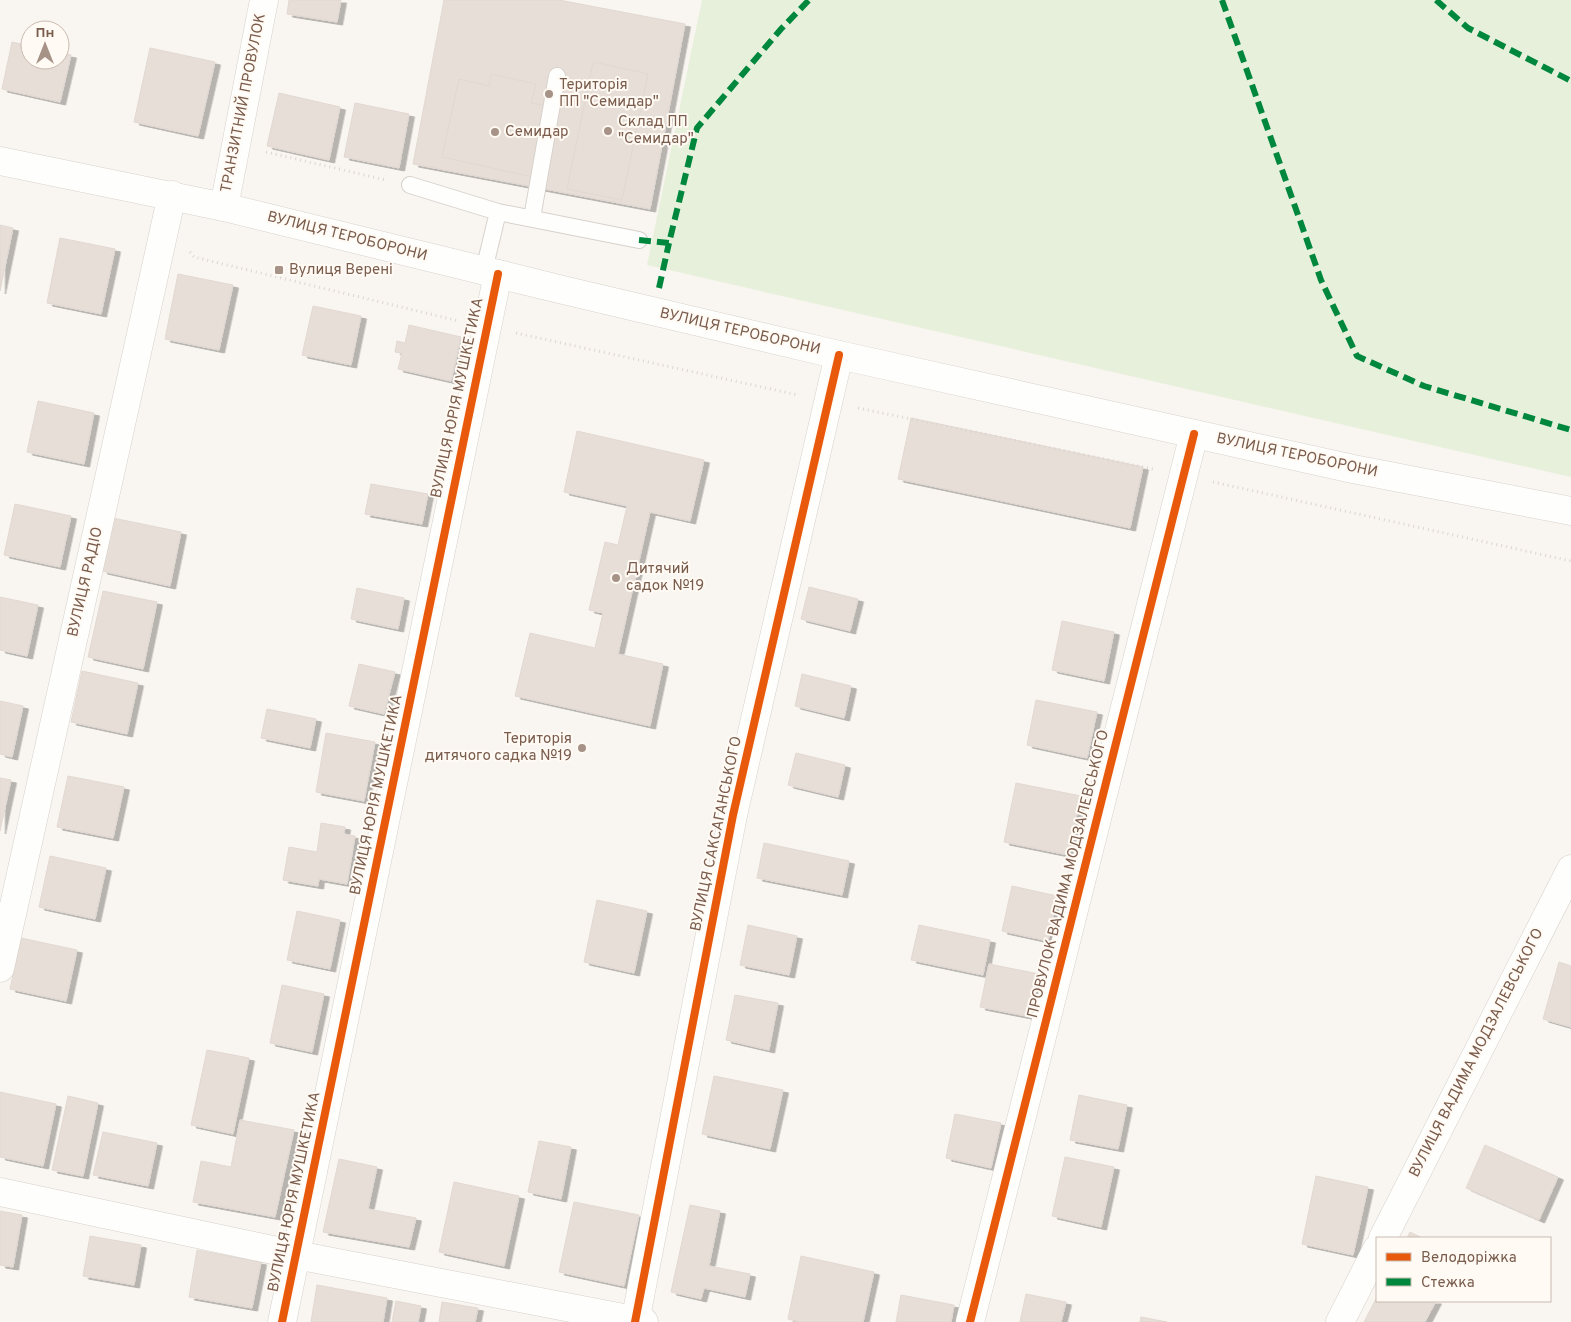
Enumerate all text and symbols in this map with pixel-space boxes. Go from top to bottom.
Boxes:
street label: ТРАНЗИТНИЙ ПРОВУЛОК [215,11,271,194]
north arrow [20,20,70,70]
text: Пн [36,25,54,42]
place label: Територія ПП "Семидар" [559,76,659,112]
marker: Територія ПП "Семидар" [543,88,555,100]
place label: Склад ПП "Семидар" [618,113,694,149]
place label: Семидар [505,123,569,142]
marker: Склад ПП "Семидар" [602,125,614,137]
marker: Семидар [489,126,501,138]
street label: ВУЛИЦЯ ТЕРОБОРОНИ [265,208,429,266]
place label: Вулиця Верені [289,261,393,280]
marker: Вулиця Верені [273,264,285,276]
street label: ВУЛИЦЯ ЮРІЯ МУШКЕТИКА [427,296,489,500]
street label: ВУЛИЦЯ ТЕРОБОРОНИ [658,304,822,360]
street label: ВУЛИЦЯ ТЕРОБОРОНИ [1215,430,1379,482]
street label: ВУЛИЦЯ РАДІО [64,525,108,639]
place label: Дитячий садок №19 [626,560,704,596]
marker: Дитячий садок №19 [610,572,622,584]
street label: ВУЛИЦЯ ЮРІЯ МУШКЕТИКА [346,693,408,897]
street label: ПРОВУЛОК ВАДИМА МОДЗАЛЕВСЬКОГО [1024,728,1114,1020]
place label: Територія дитячого садка №19 [425,730,572,766]
street label: ВУЛИЦЯ САКСАГАНСЬКОГО [687,735,747,933]
marker: Територія дитячого садка №19 [576,742,588,754]
street label: ВУЛИЦЯ ВАДИМА МОДЗАЛЕВСЬКОГО [1406,925,1548,1181]
street label: ВУЛИЦЯ ЮРІЯ МУШКЕТИКА [264,1090,326,1294]
legend [1376,1237,1551,1302]
text: Велодоріжка [1421,1249,1517,1268]
text: Стежка [1421,1274,1475,1293]

